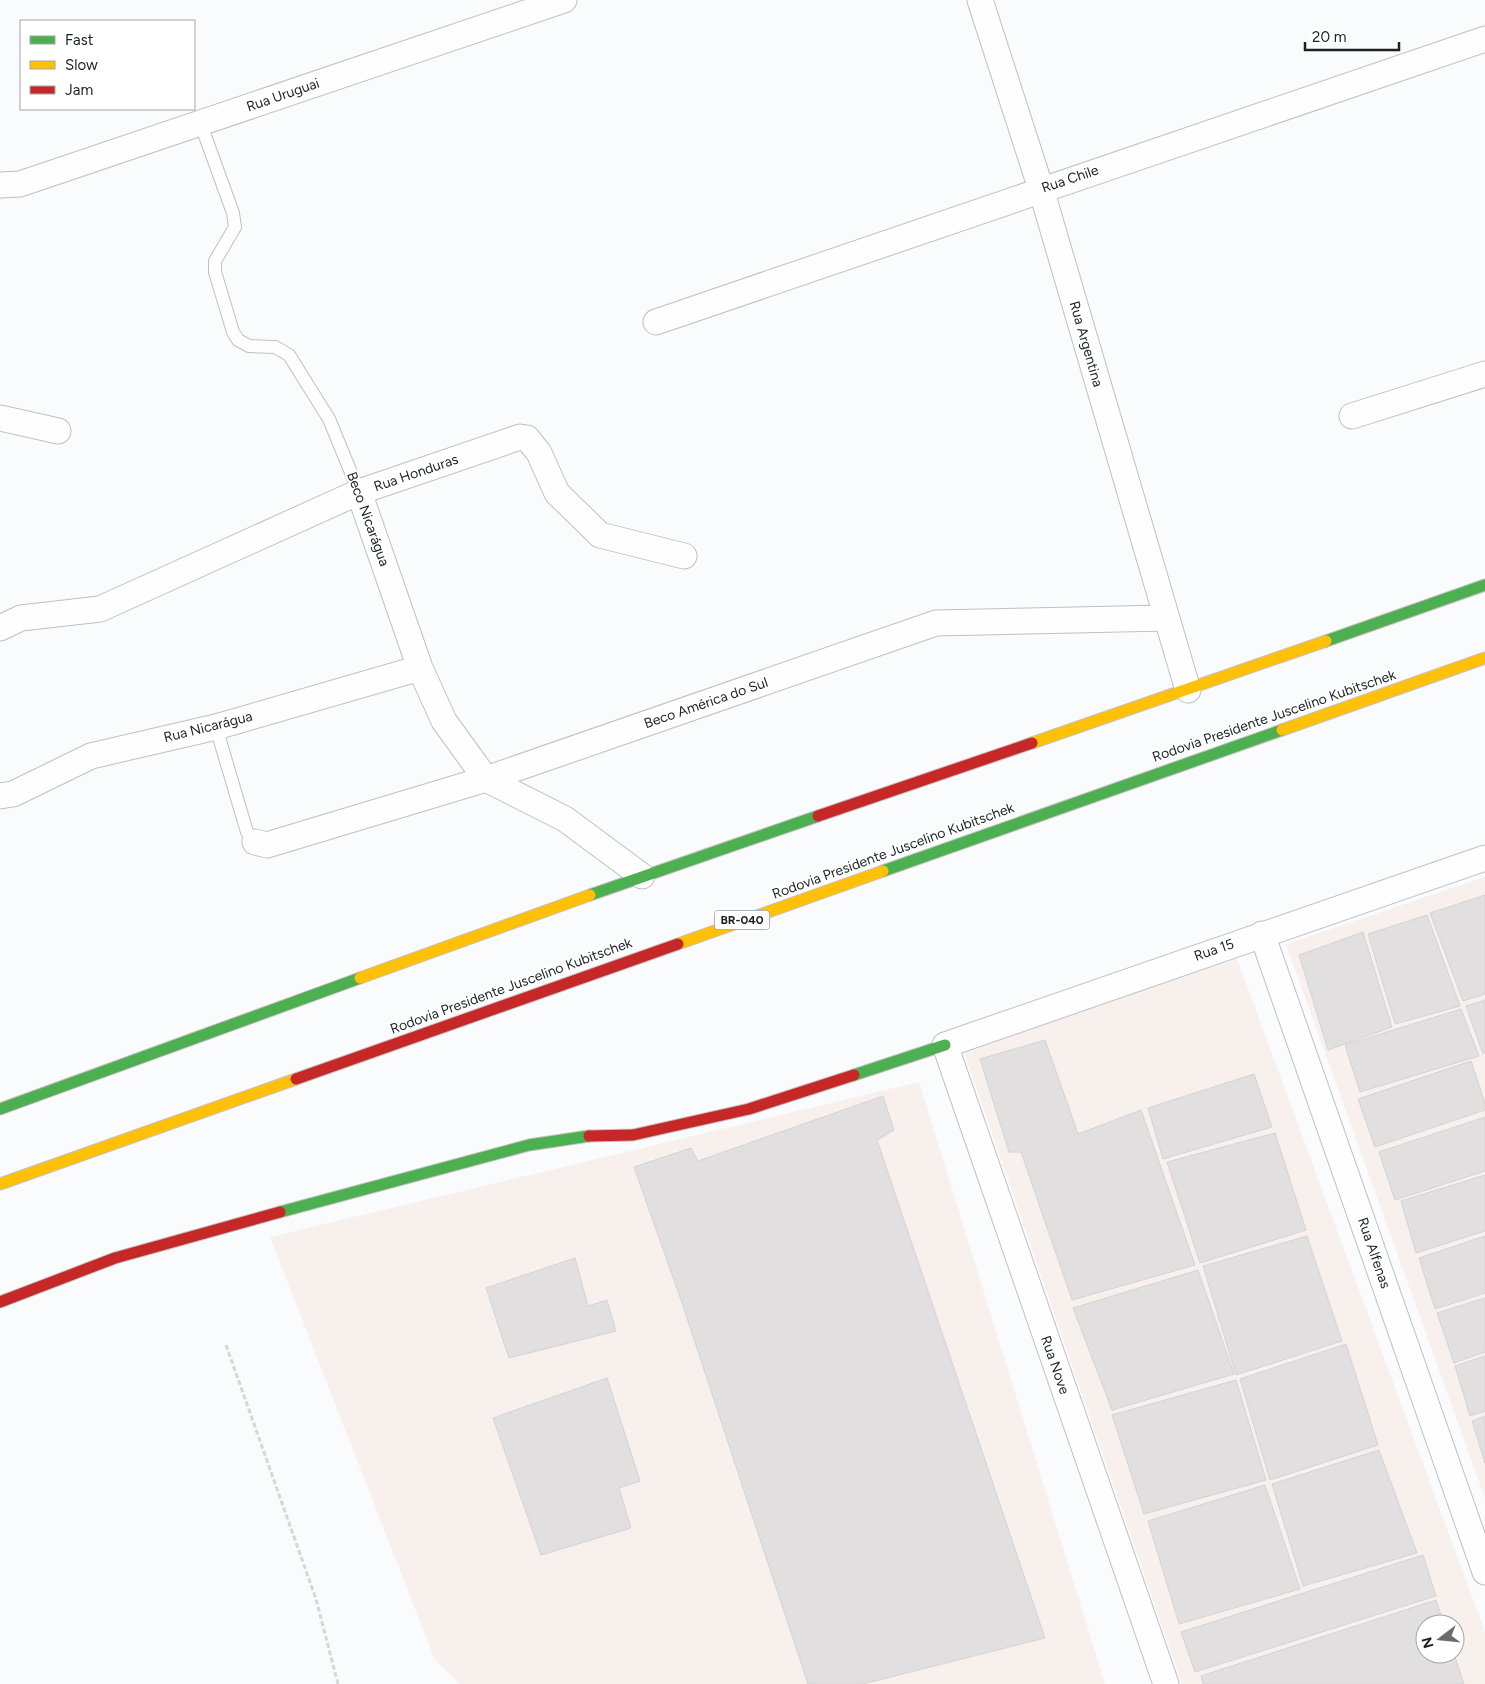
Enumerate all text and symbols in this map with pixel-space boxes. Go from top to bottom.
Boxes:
legend [20,20,195,110]
scale bar [1305,20,1399,52]
text: 20 m [1312,28,1346,46]
text: Fast [65,31,94,49]
text: Slow [65,56,98,74]
street label: Rua Uruguai [244,75,322,115]
text: Jam [65,81,93,99]
street label: Rua Chile [1039,161,1101,197]
street label: Rua Argentina [1066,299,1106,389]
street label: Rua Honduras [372,451,460,495]
street label: Beco Nicarágua [343,469,393,569]
street label: Rodovia Presidente Juscelino Kubitschek [1150,666,1398,766]
street label: Beco América do Sul [642,674,770,732]
street label: Rua Nicarágua [162,708,254,746]
street label: Rodovia Presidente Juscelino Kubitschek [770,799,1016,903]
road number: BR-040 [714,910,770,930]
street label: Rodovia Presidente Juscelino Kubitschek [388,934,634,1038]
street label: Rua 15 [1192,935,1236,965]
street label: Rua Alfenas [1354,1215,1394,1291]
street label: Rua Nove [1037,1334,1073,1397]
north arrow [1415,1614,1465,1664]
text: N [1418,1635,1438,1650]

